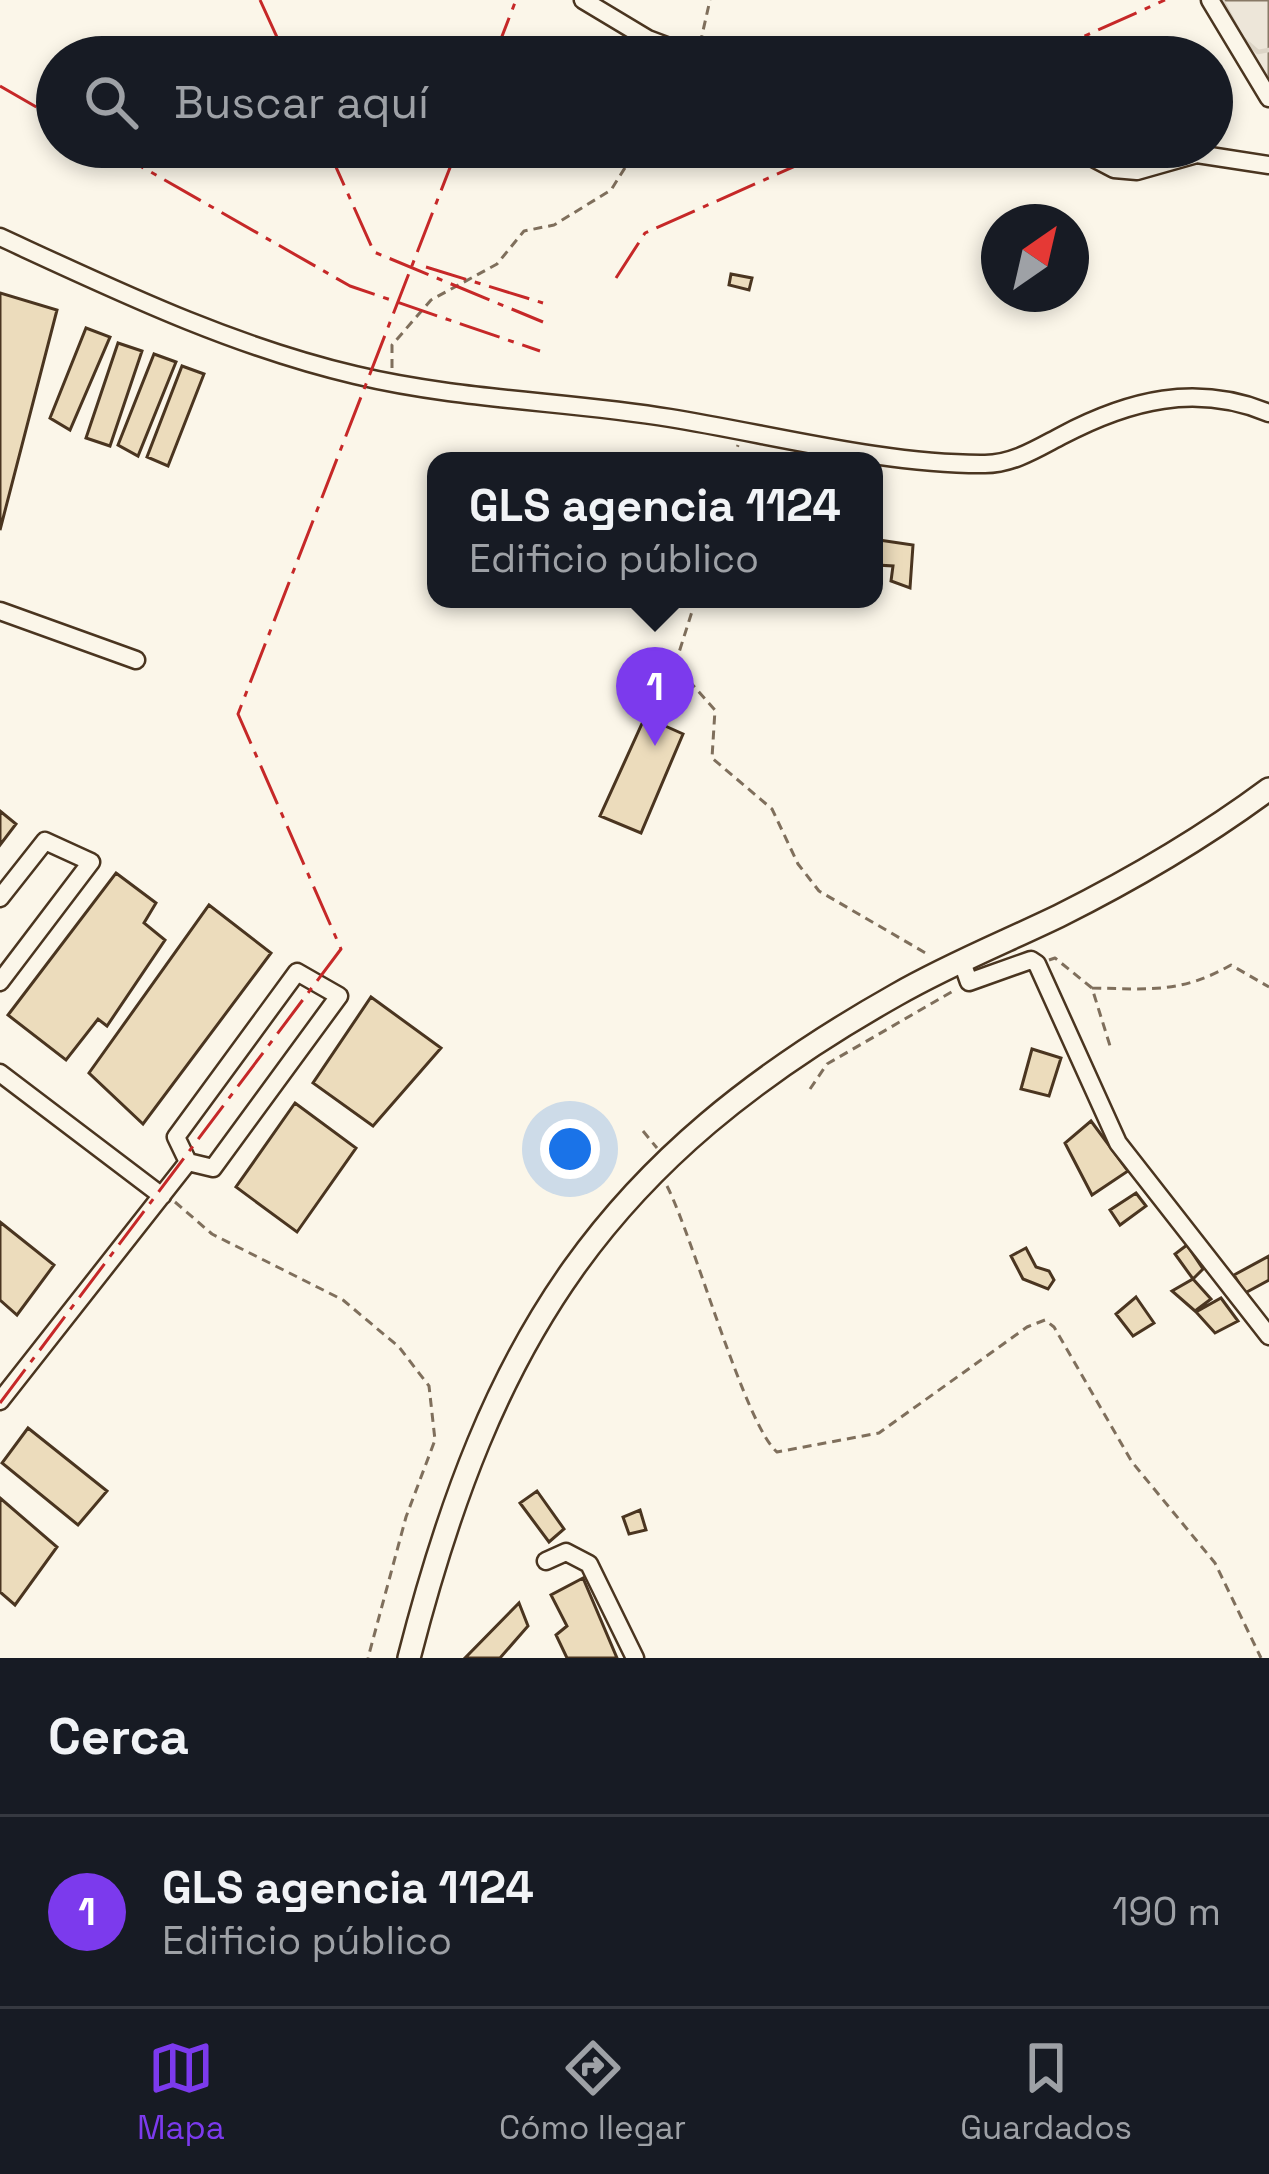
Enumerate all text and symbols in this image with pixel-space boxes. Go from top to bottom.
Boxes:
search box [36,36,1233,168]
icon: search [78,69,144,135]
text: Buscar aquí [174,74,429,131]
north arrow [981,204,1089,312]
popup [427,452,883,608]
text: GLS agencia 1124 [469,477,841,534]
text: Edificio público [469,534,759,583]
pin: 1 [616,647,694,746]
your location [540,1119,600,1179]
text: Cerca [48,1704,189,1769]
text: GLS agencia 1124 [162,1859,534,1916]
text: 1 [78,1887,96,1936]
text: 190 m [1112,1887,1221,1936]
text: Edificio público [162,1916,452,1965]
tab: Mapa [137,2035,225,2149]
tab: Cómo llegar [499,2035,686,2149]
tab: Guardados [960,2035,1132,2149]

